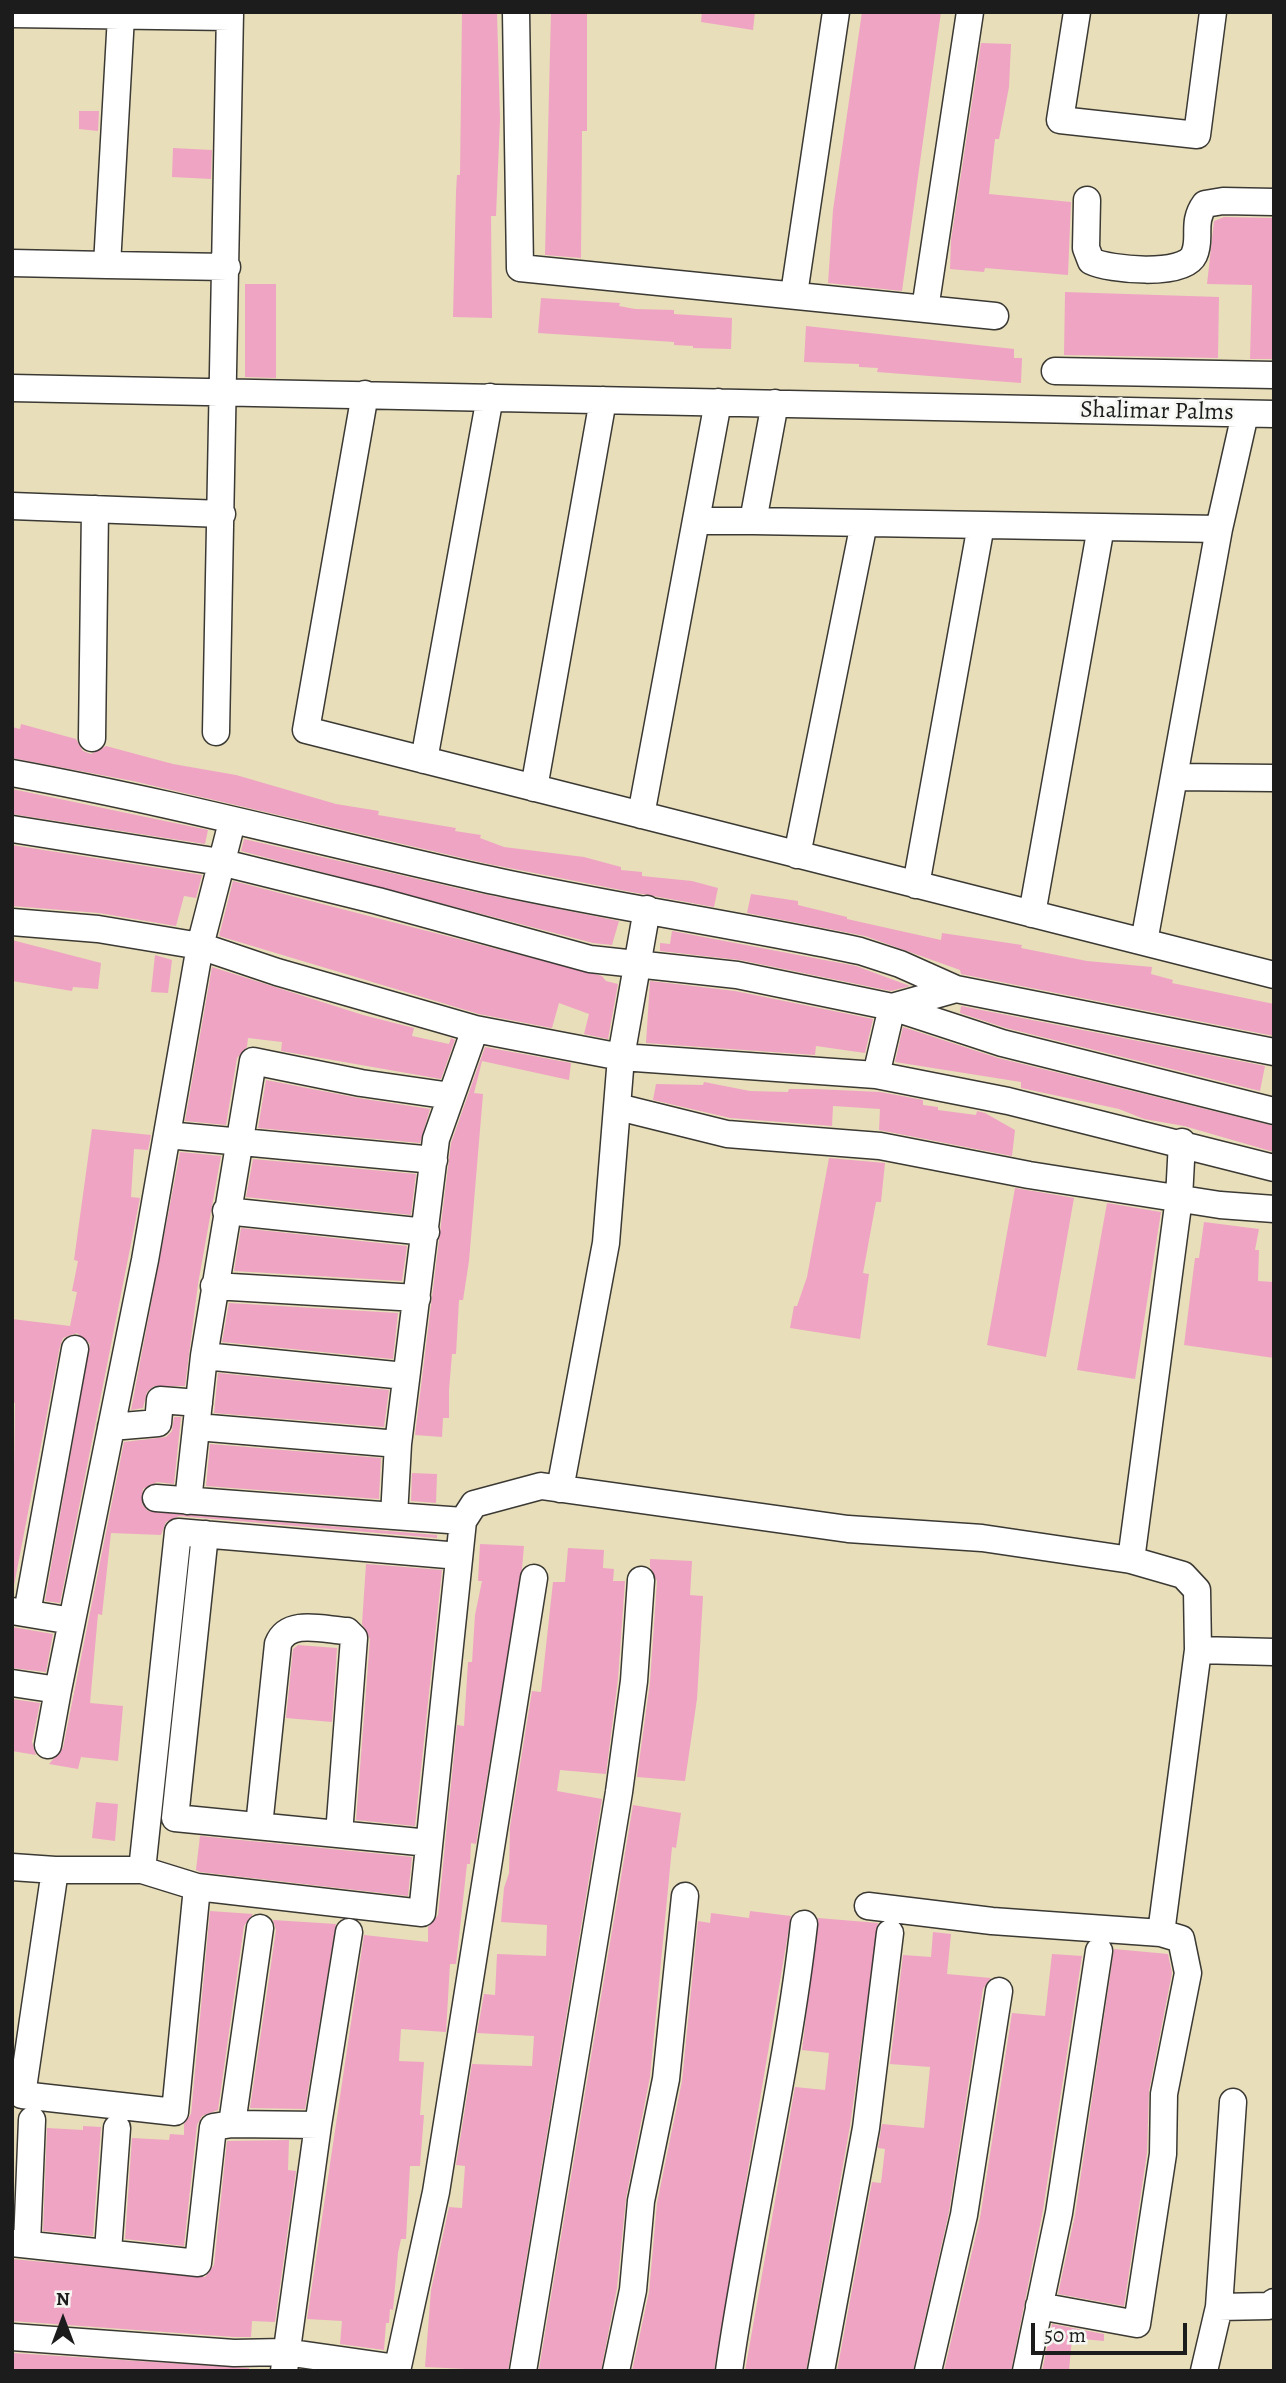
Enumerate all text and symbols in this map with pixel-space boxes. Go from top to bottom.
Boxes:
street label: Shalimar Palms [1080,396,1234,428]
north arrow [28,2285,98,2355]
text: N [56,2286,70,2312]
scale bar [1034,2310,1190,2354]
text: 50 m [1044,2321,1086,2349]

